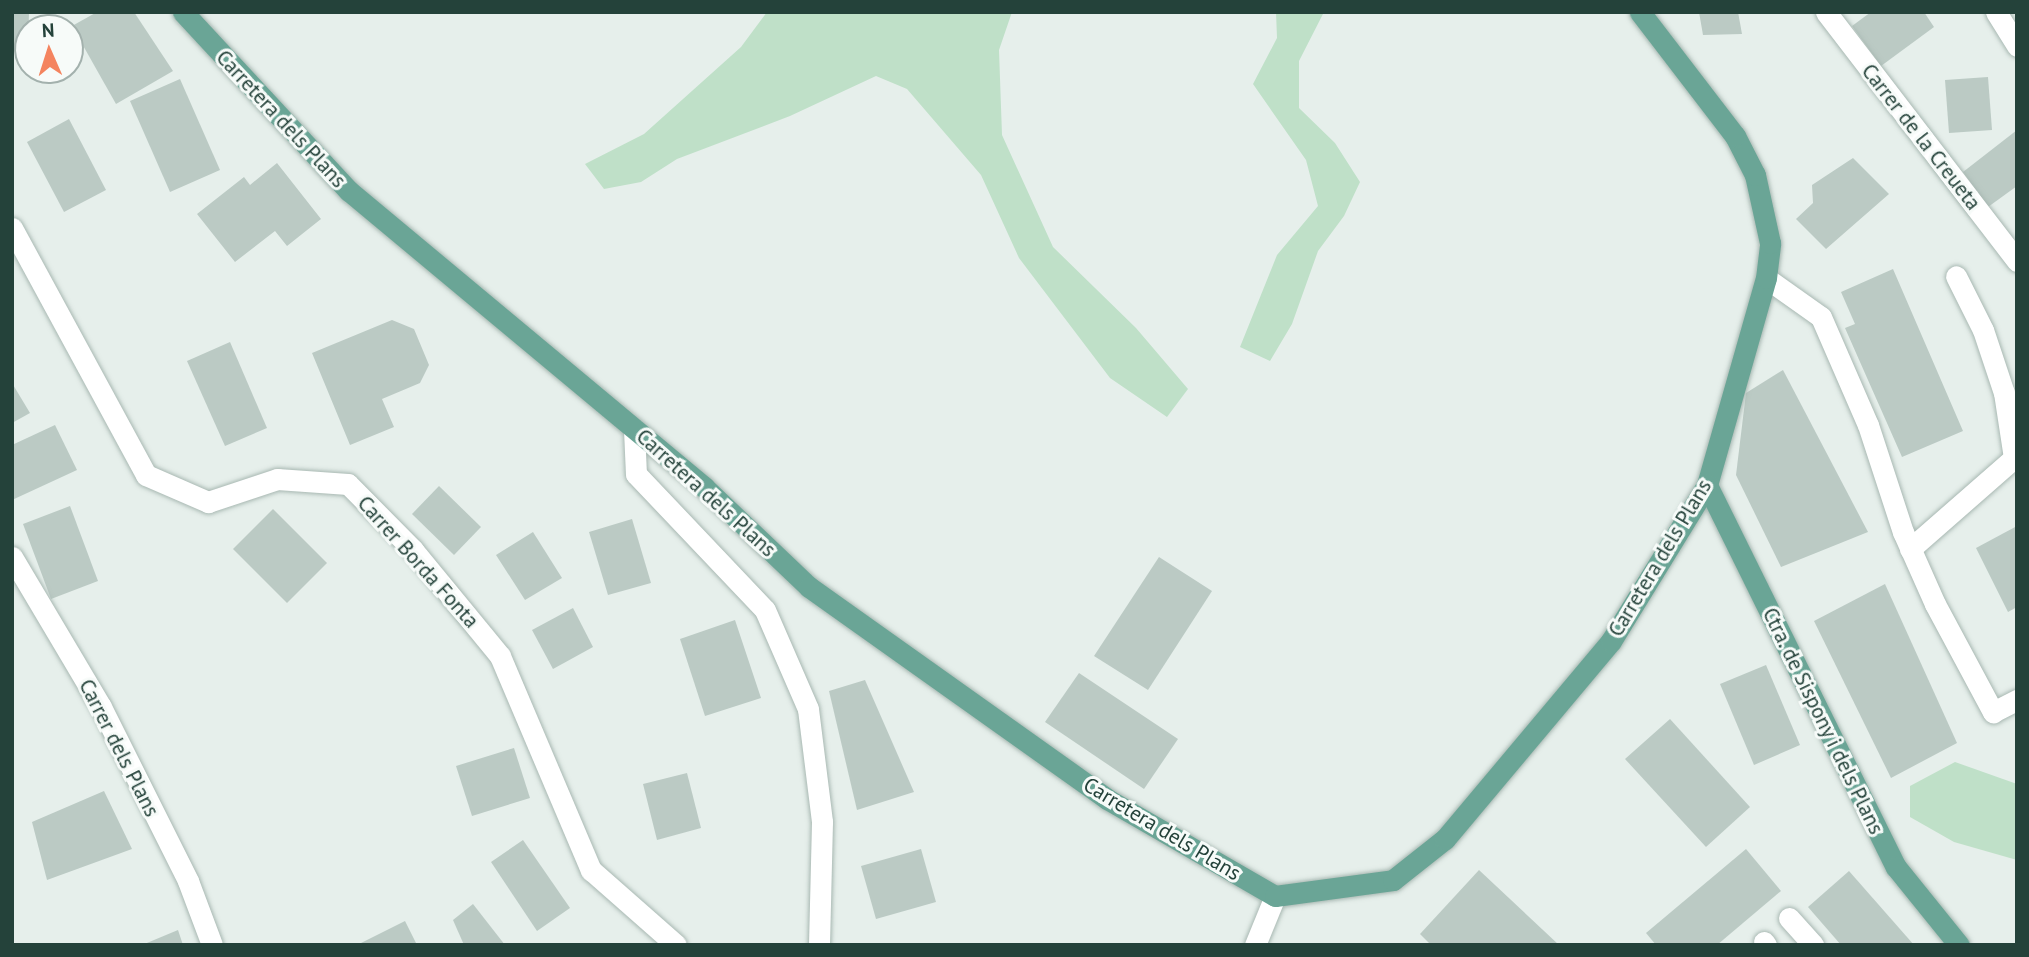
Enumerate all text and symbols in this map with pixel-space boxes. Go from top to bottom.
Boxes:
north arrow [14,14,84,84]
text: N [41,18,55,42]
street label: Carretera dels Plans [211,45,351,193]
street label: Carrer de la Creueta [1856,59,1986,215]
street label: Carretera dels Plans [631,424,781,562]
street label: Carretera dels Plans [1603,475,1717,641]
street label: Carrer Borda Fonta [352,491,484,633]
street label: Ctra. de Sispony i dels Plans [1757,603,1889,839]
street label: Carrer dels Plans [74,675,164,821]
street label: Carretera dels Plans [1079,772,1245,886]

